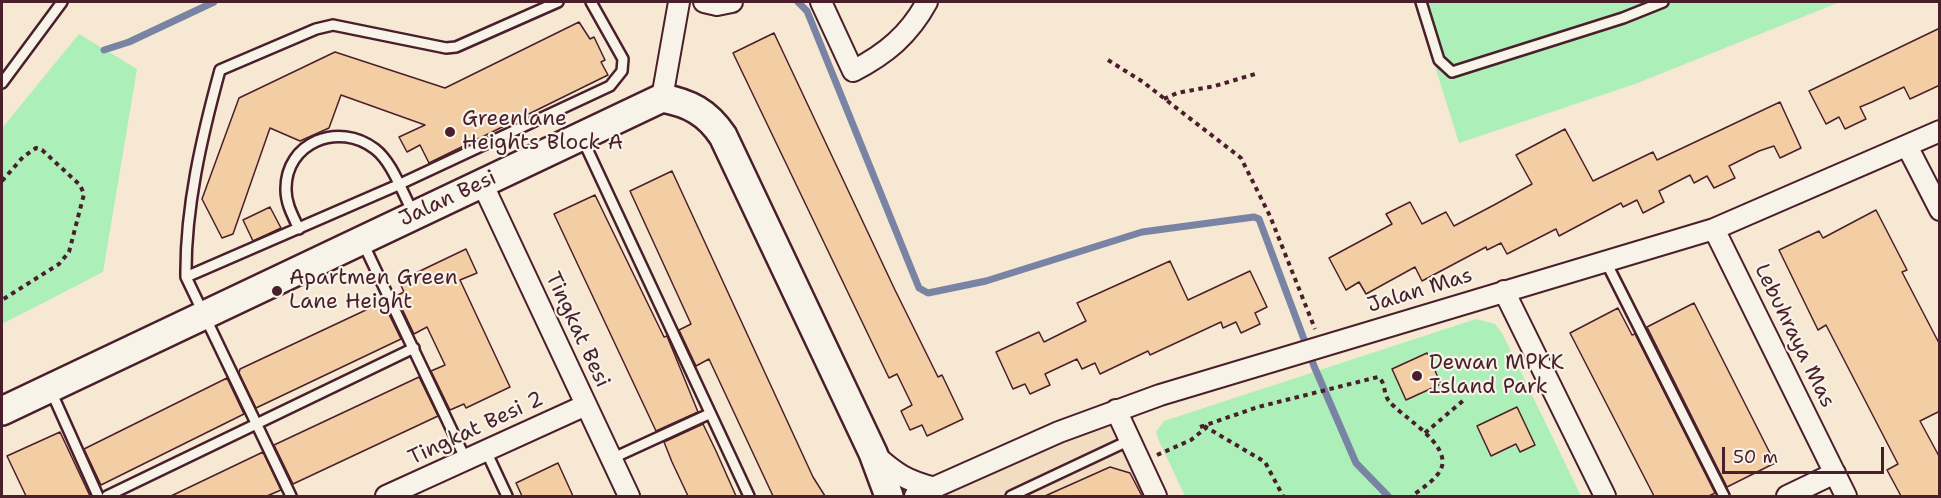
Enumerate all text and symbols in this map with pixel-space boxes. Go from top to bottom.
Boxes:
place label: Greenlane Heights Block A [462,107,623,157]
marker: Greenlane Heights Block A [443,125,457,139]
street label: Jalan Besi [395,166,501,232]
street label: Lebuhraya Mas [1748,260,1840,412]
street label: Jalan Mas [1365,263,1475,319]
place label: Apartmen Green Lane Height [289,266,458,316]
street label: Tingkat Besi [539,268,615,392]
marker: Apartmen Green Lane Height [270,284,284,298]
place label: Dewan MPKK Island Park [1429,351,1564,401]
marker: Dewan MPKK Island Park [1410,369,1424,383]
street label: Tingkat Besi 2 [405,387,547,471]
scale bar [1725,435,1887,473]
text: 50 m [1733,445,1778,469]

